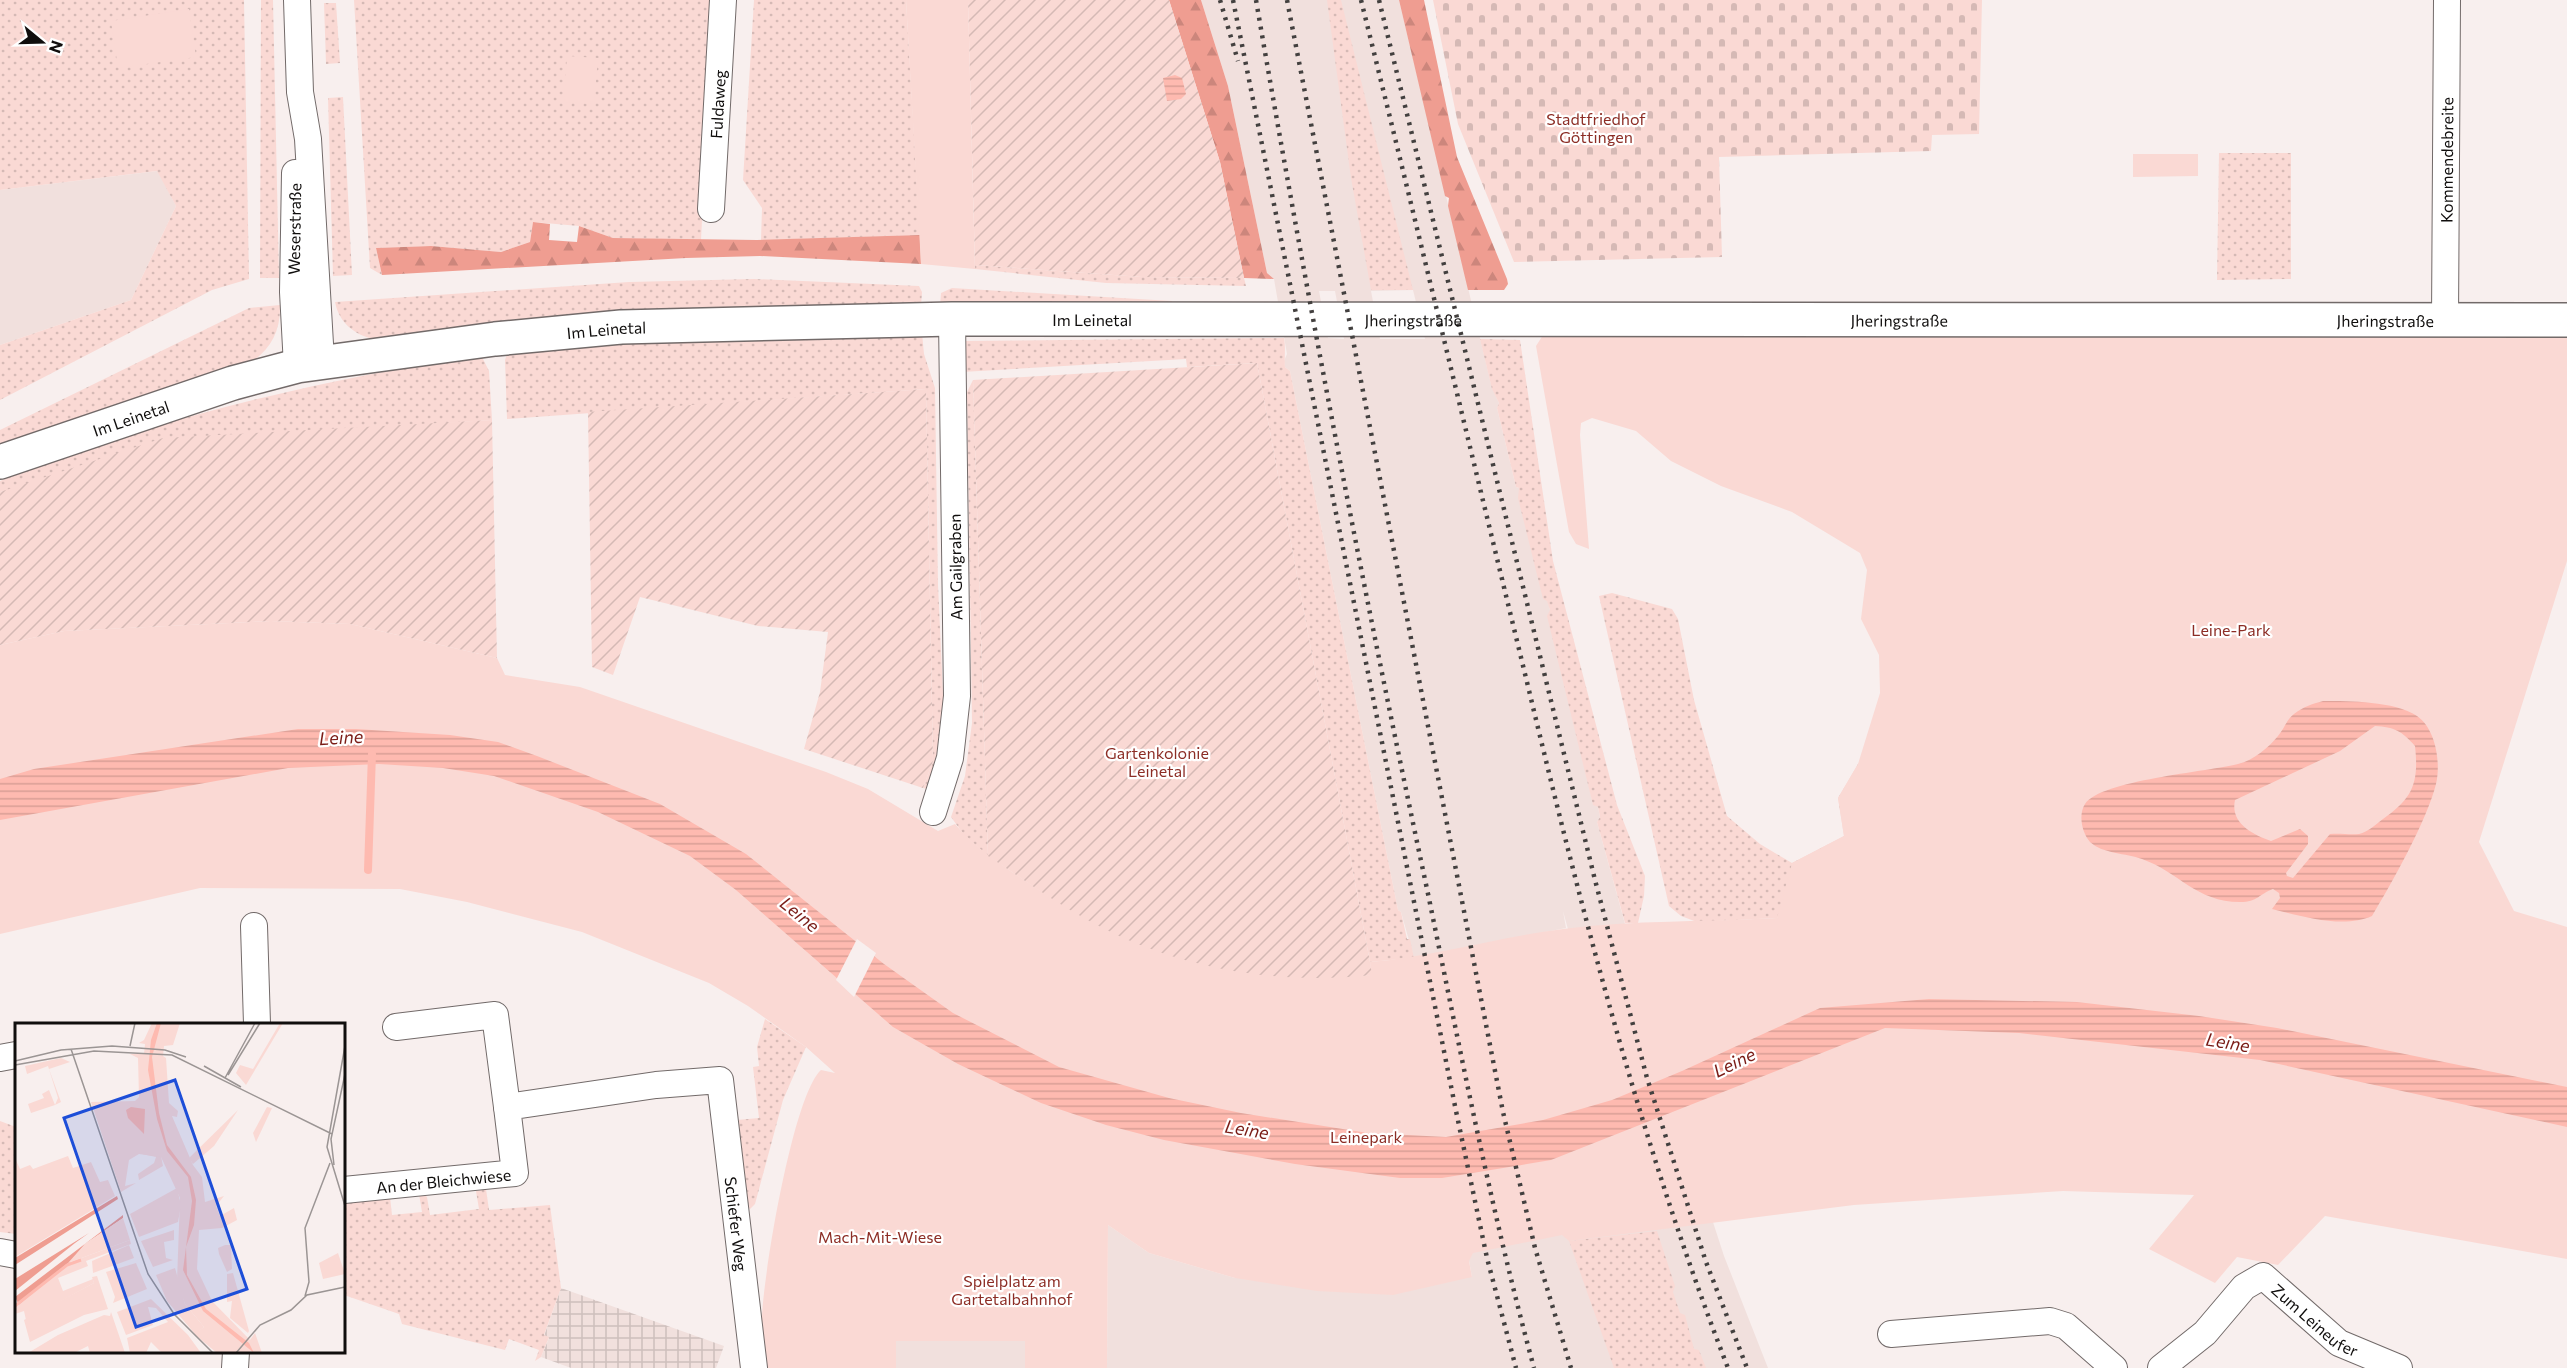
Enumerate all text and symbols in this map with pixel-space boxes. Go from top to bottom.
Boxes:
north arrow [12,12,72,72]
text: N [46,38,68,56]
street label: Fuldaweg [706,69,729,139]
street label: Kommendebreite [2436,97,2456,223]
park label: Stadtfriedhof Göttingen [1546,109,1646,146]
street label: Weserstraße [284,183,304,275]
street label: Im Leinetal [1052,310,1132,329]
street label: Jheringstraße [1365,310,1462,329]
street label: Jheringstraße [1851,310,1948,329]
street label: Jheringstraße [2337,310,2434,329]
street label: Im Leinetal [566,317,646,342]
street label: Im Leinetal [90,396,172,439]
street label: Am Gailgraben [945,513,965,621]
park label: Leine-Park [2191,620,2271,639]
water label: Leine [318,725,364,749]
park label: Gartenkolonie Leinetal [1105,743,1209,780]
water label: Leine [776,892,824,937]
inset map [15,1023,345,1353]
water label: Leine [2204,1028,2252,1056]
water label: Leine [1709,1042,1759,1082]
water label: Leine [1223,1115,1271,1143]
park label: Leinepark [1330,1127,1402,1146]
street label: An der Bleichwiese [375,1164,512,1196]
street label: Schiefer Weg [722,1176,752,1273]
park label: Mach-Mit-Wiese [818,1227,942,1246]
park label: Spielplatz am Gartetalbahnhof [951,1271,1073,1308]
street label: Zum Leineufer [2268,1279,2362,1360]

